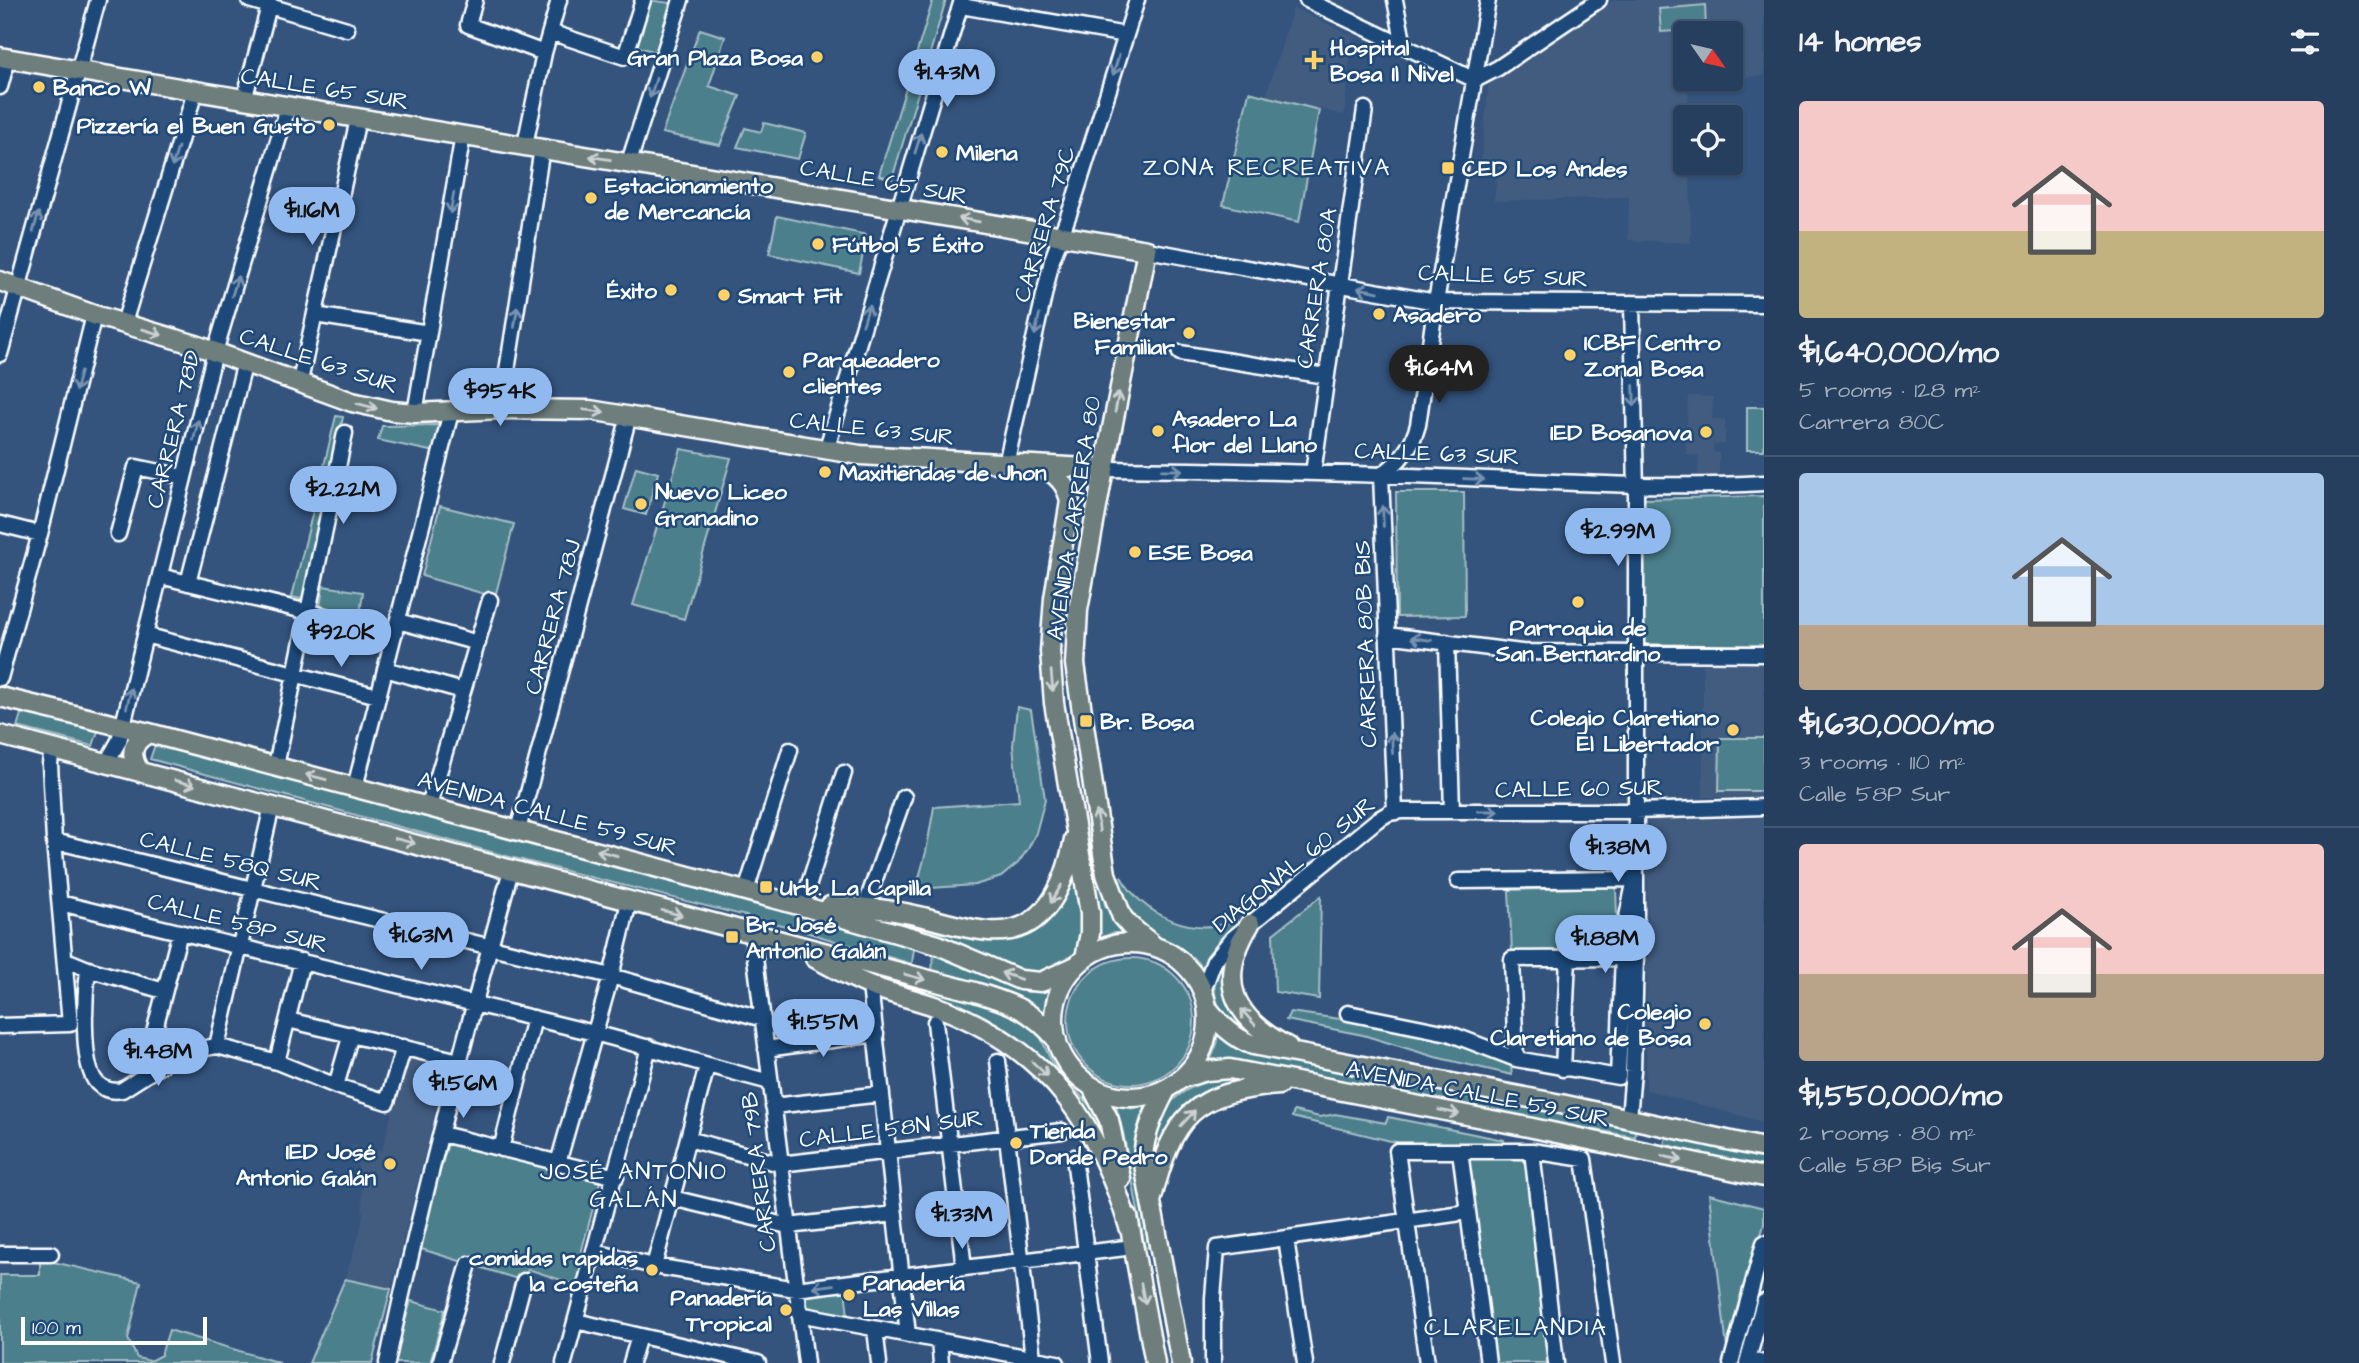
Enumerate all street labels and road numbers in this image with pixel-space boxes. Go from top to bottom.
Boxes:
street label: CALLE 65 SUR [239,60,411,118]
street label: CARRERA 79C [1006,142,1084,306]
street label: CALLE 65 SUR [797,151,970,212]
street label: CARRERA 80A [1289,205,1345,371]
street label: CALLE 65 SUR [1418,257,1588,295]
street label: CALLE 63 SUR [235,320,402,402]
street label: CARRERA 78D [139,347,209,512]
street label: AVENIDA CARRERA 80 [1039,394,1109,643]
street label: CALLE 63 SUR [788,404,956,454]
street label: CALLE 63 SUR [1354,435,1520,473]
street label: CARRERA 78J [517,536,589,698]
street label: CARRERA 80B BIS [1346,540,1386,748]
street label: AVENIDA CALLE 59 SUR [414,764,681,864]
street label: CALLE 60 SUR [1495,772,1663,806]
street label: DIAGONAL 60 SUR [1205,789,1382,940]
street label: CALLE 58Q SUR [136,823,325,899]
street label: CALLE 58P SUR [144,885,331,961]
street label: AVENIDA CALLE 59 SUR [1343,1053,1612,1135]
street label: CARRERA 79B [733,1090,785,1254]
street label: CALLE 58N SUR [798,1102,985,1156]

